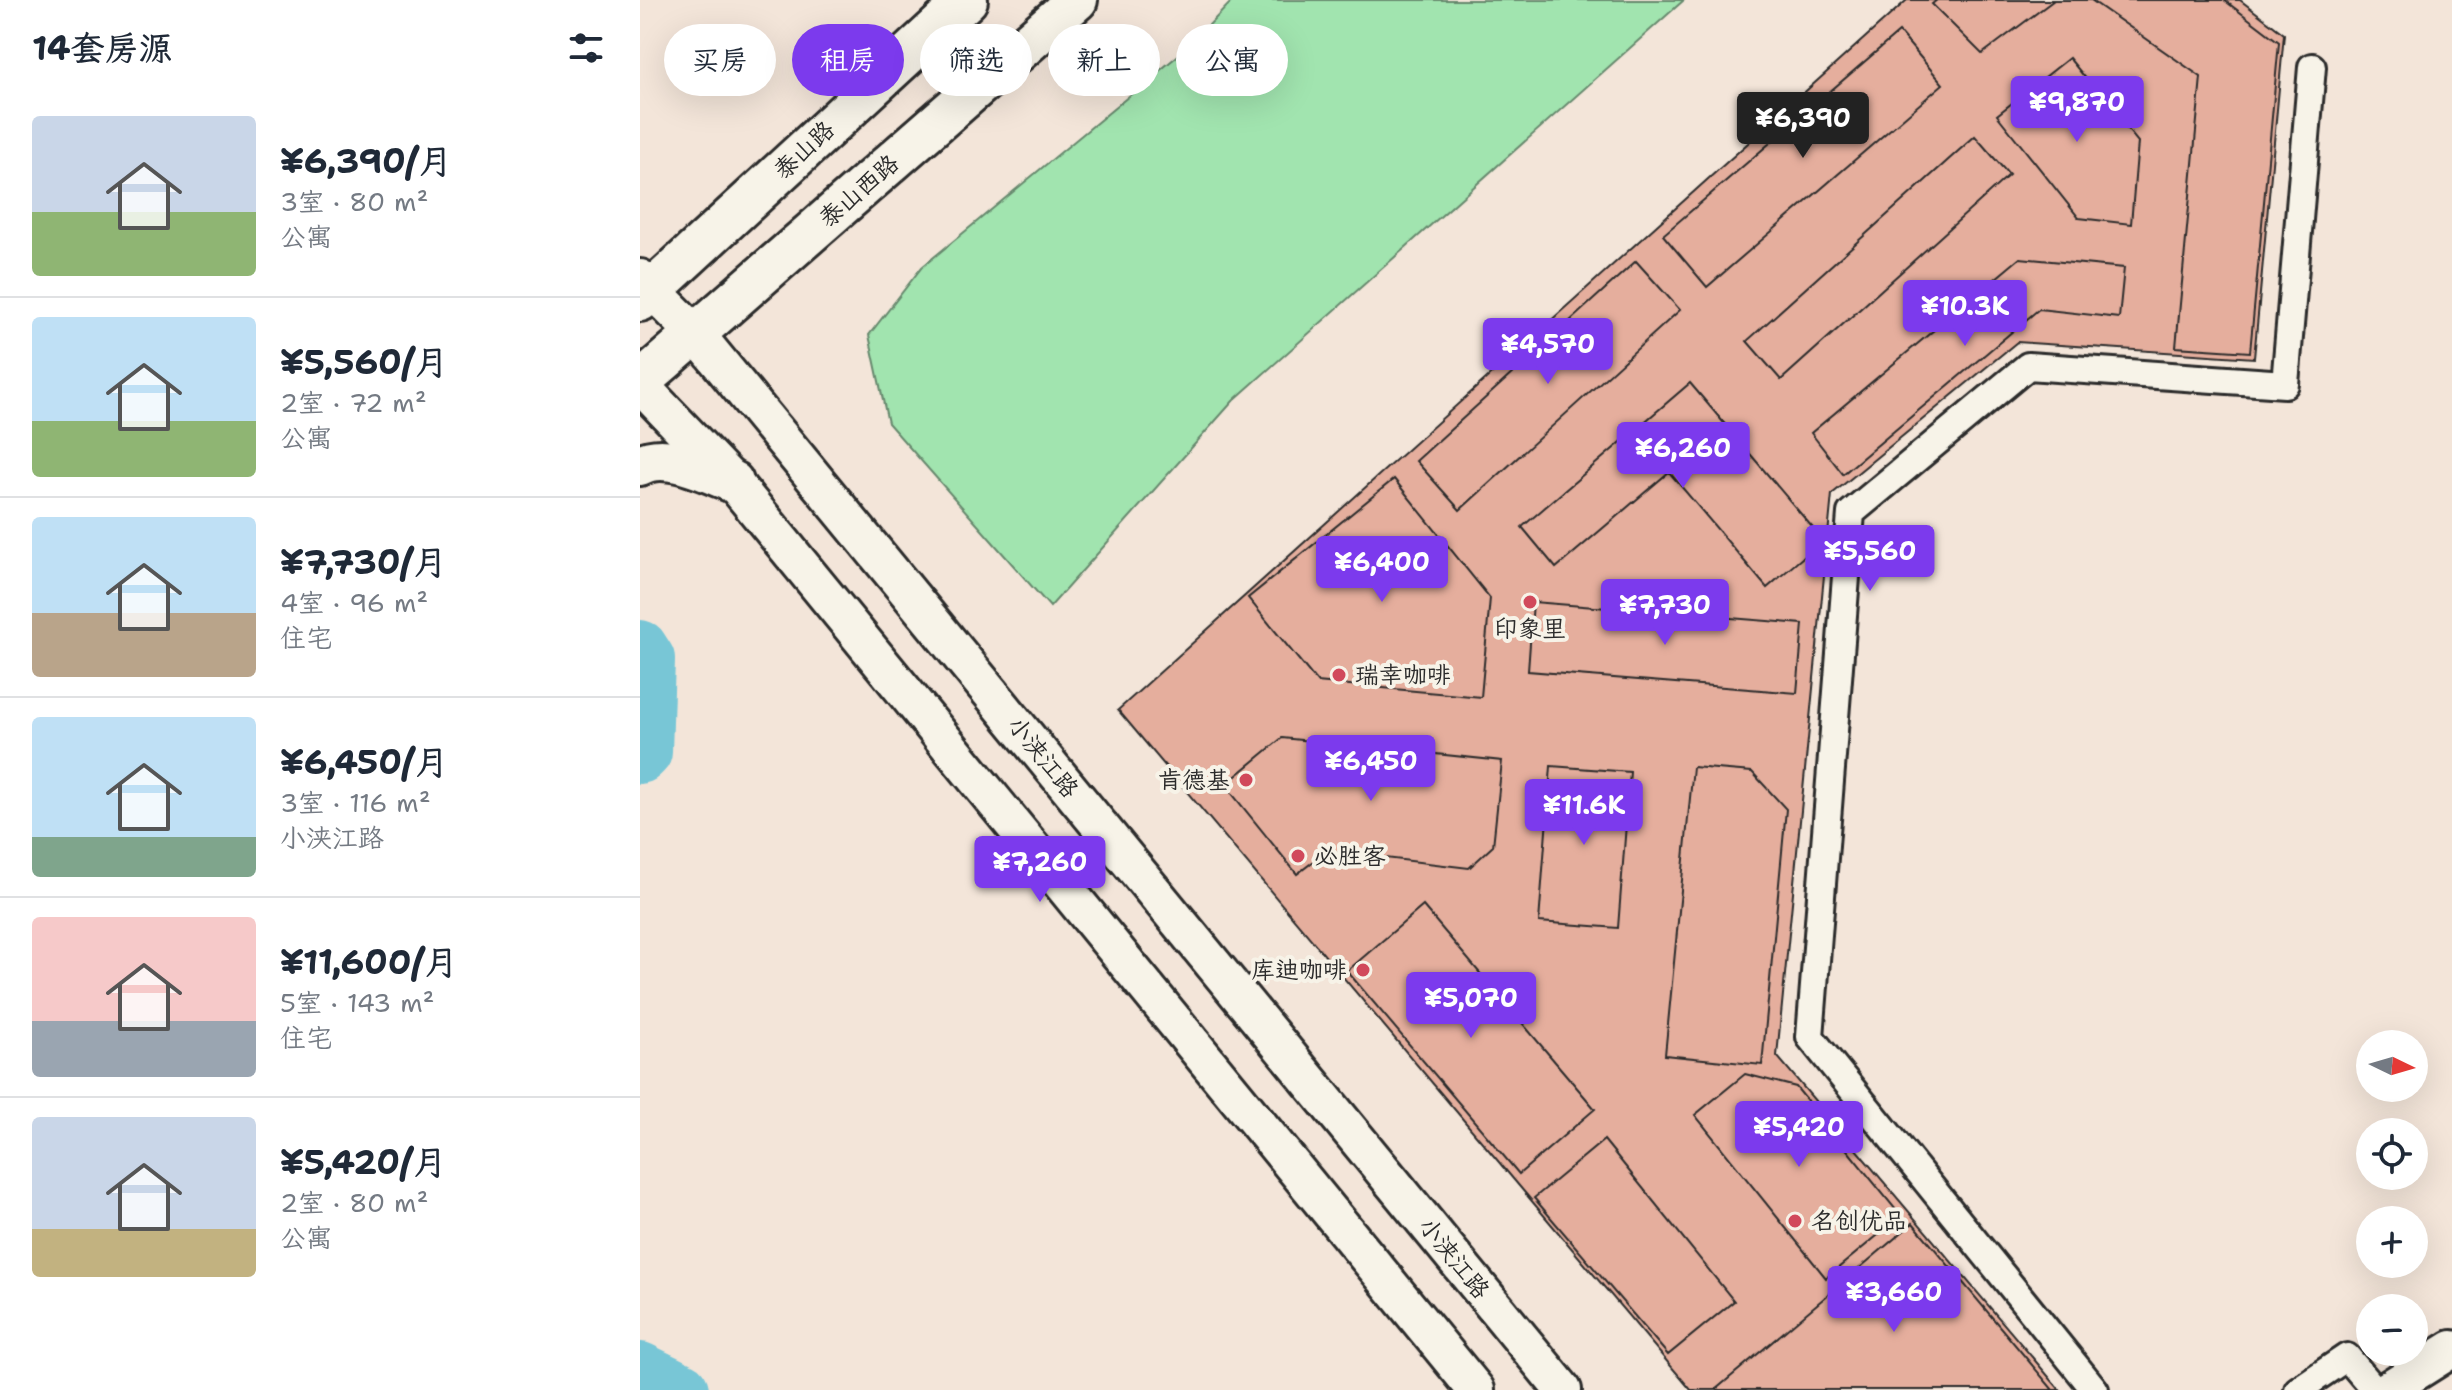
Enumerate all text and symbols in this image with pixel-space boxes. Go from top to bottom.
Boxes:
chip: 买房 [664,24,776,96]
chip: 租房 [792,24,904,96]
chip: 筛选 [920,24,1032,96]
chip: 新上 [1048,24,1160,96]
chip: 公寓 [1176,24,1288,96]
text: 14套房源 [32,25,173,71]
icon: filters [564,26,608,70]
pin: ¥9,870 [2012,76,2142,144]
text: ¥9,870 [2029,84,2125,119]
pin: ¥6,390 [1738,92,1868,160]
text: ¥6,390 [1755,100,1851,135]
street label: 泰山路 [767,114,841,186]
text: ¥6,390/月 [280,138,452,184]
street label: 泰山西路 [812,147,906,235]
icon: home [96,148,192,244]
text: 3室 · 80 m² [280,184,428,219]
text: 公寓 [280,219,332,254]
pin: ¥10.3K [1900,280,2030,348]
text: ¥10.3K [1921,288,2009,323]
pin: ¥4,570 [1483,318,1613,386]
text: ¥4,570 [1501,326,1595,361]
text: ¥5,560/月 [280,339,449,385]
icon: home [96,349,192,445]
text: 2室 · 72 m² [280,385,427,420]
text: 公寓 [280,420,332,455]
pin: ¥6,260 [1618,422,1748,490]
text: ¥6,260 [1635,430,1731,465]
pin: ¥5,560 [1805,525,1935,593]
text: ¥5,560 [1823,533,1917,568]
pin: ¥6,400 [1317,536,1447,604]
text: ¥7,730/月 [280,539,447,585]
text: ¥6,400 [1334,544,1430,579]
icon: home [96,549,192,645]
pin: ¥7,730 [1600,579,1730,647]
text: 4室 · 96 m² [280,585,428,620]
text: ¥7,730 [1619,587,1711,622]
marker: 印象里 [1521,593,1539,611]
place label: 印象里 [1494,613,1566,645]
text: 住宅 [280,620,332,655]
place label: 瑞幸咖啡 [1355,659,1451,691]
marker: 瑞幸咖啡 [1330,666,1348,684]
street label: 小浃江路 [1000,710,1086,804]
pin: ¥6,450 [1306,735,1436,803]
text: ¥6,450/月 [280,739,449,785]
text: ¥6,450 [1324,743,1418,778]
icon: home [96,749,192,845]
place label: 肯德基 [1158,764,1230,796]
marker: 肯德基 [1237,771,1255,789]
pin: ¥11.6K [1519,779,1649,847]
text: 3室 · 116 m² [280,785,431,820]
text: ¥11.6K [1543,787,1625,822]
text: 小浃江路 [280,820,384,855]
pin: ¥7,260 [975,836,1105,904]
place label: 必胜客 [1314,840,1386,872]
text: ¥7,260 [992,844,1088,879]
marker: 必胜客 [1289,847,1307,865]
text: ¥11,600/月 [280,939,458,985]
icon: home [96,949,192,1045]
place label: 库迪咖啡 [1251,954,1347,986]
marker: 库迪咖啡 [1354,961,1372,979]
pin: ¥5,070 [1406,972,1536,1040]
text: ¥5,070 [1424,980,1518,1015]
text: 5室 · 143 m² [280,985,435,1020]
text: 住宅 [280,1020,332,1055]
north arrow [2356,1030,2428,1102]
map controls [2356,1030,2428,1366]
pin: ¥5,420 [1734,1101,1864,1169]
text: ¥5,420 [1753,1109,1845,1144]
button: locate [2356,1118,2428,1190]
text: ¥5,420/月 [280,1139,447,1185]
icon: home [96,1149,192,1245]
text: 2室 · 80 m² [280,1185,428,1220]
place label: 名创优品 [1811,1205,1907,1237]
button: + [2356,1206,2428,1278]
street label: 小浃江路 [1411,1211,1497,1305]
marker: 名创优品 [1786,1212,1804,1230]
text: 公寓 [280,1220,332,1255]
pin: ¥3,660 [1829,1266,1959,1334]
text: ¥3,660 [1846,1274,1942,1309]
button: − [2356,1294,2428,1366]

